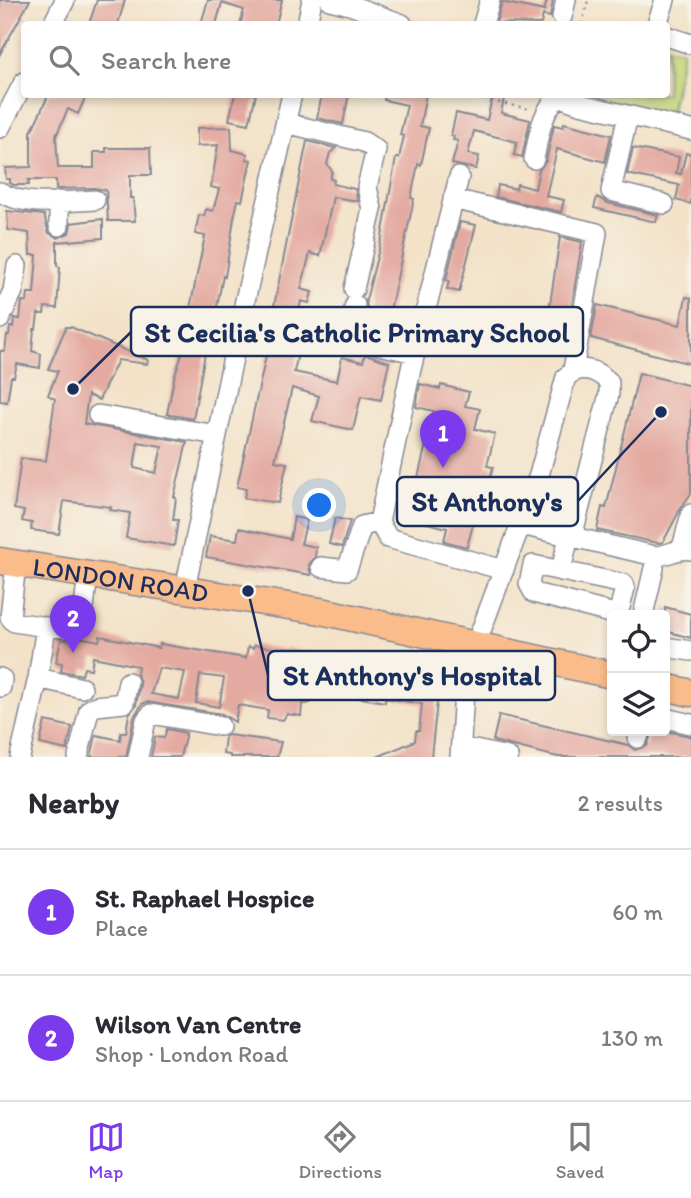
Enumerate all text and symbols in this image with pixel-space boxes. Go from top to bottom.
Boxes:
search box [21,21,670,98]
icon: search [45,41,83,79]
text: Search here [101,44,231,76]
callout: St Cecilia's Catholic Primary School [131,307,583,356]
text: St Cecilia's Catholic Primary School [144,315,570,349]
pin: 1 [420,410,466,468]
callout: St Anthony's [397,477,578,526]
text: St Anthony's [411,484,563,518]
your location [302,488,336,522]
street label: LONDON ROAD [30,550,211,609]
pin: 2 [50,595,96,653]
map controls [607,610,670,736]
button: locate [607,610,670,673]
callout: St Anthony's Hospital [268,651,555,700]
text: St Anthony's Hospital [283,658,541,692]
button: layers [607,673,670,736]
text: Nearby [28,784,119,821]
text: 2 results [577,789,663,817]
text: St. Raphael Hospice [95,882,315,914]
text: 1 [46,898,56,926]
text: 60 m [612,898,663,926]
text: Place [95,914,148,942]
text: Wilson Van Centre [95,1008,301,1040]
text: 2 [45,1024,57,1052]
text: 130 m [601,1024,663,1052]
text: Shop · London Road [95,1040,288,1068]
tab: Map [87,1118,125,1183]
tab: Directions [298,1118,382,1183]
tab: Saved [556,1118,604,1183]

